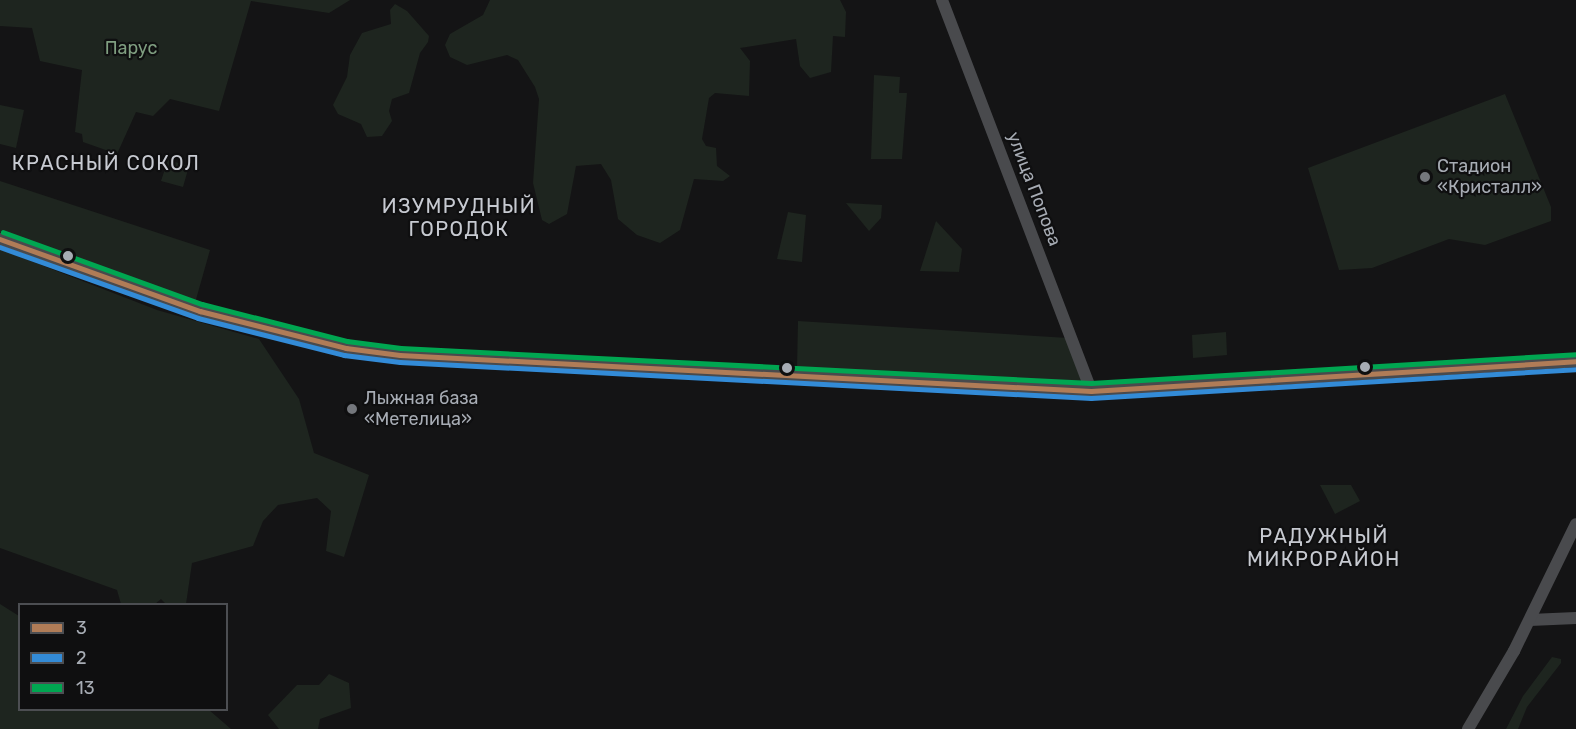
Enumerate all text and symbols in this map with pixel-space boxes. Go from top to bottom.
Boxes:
park label: Парус [105,37,157,59]
street label: улица Попова [1002,129,1066,249]
district label: КРАСНЫЙ СОКОЛ [12,151,200,175]
place label: Стадион «Кристалл» [1437,156,1542,198]
marker: Стадион «Кристалл» [1418,170,1432,184]
district label: ИЗУМРУДНЫЙ ГОРОДОК [382,195,536,242]
unlabelled marker [62,250,74,262]
unlabelled marker [1359,361,1371,373]
unlabelled marker [781,362,793,374]
place label: Лыжная база «Метелица» [364,388,478,430]
marker: Лыжная база «Метелица» [345,402,359,416]
district label: РАДУЖНЫЙ МИКРОРАЙОН [1247,525,1401,572]
legend [18,603,228,711]
text: 3 [76,617,87,639]
text: 2 [76,647,87,669]
text: 13 [76,677,95,699]

